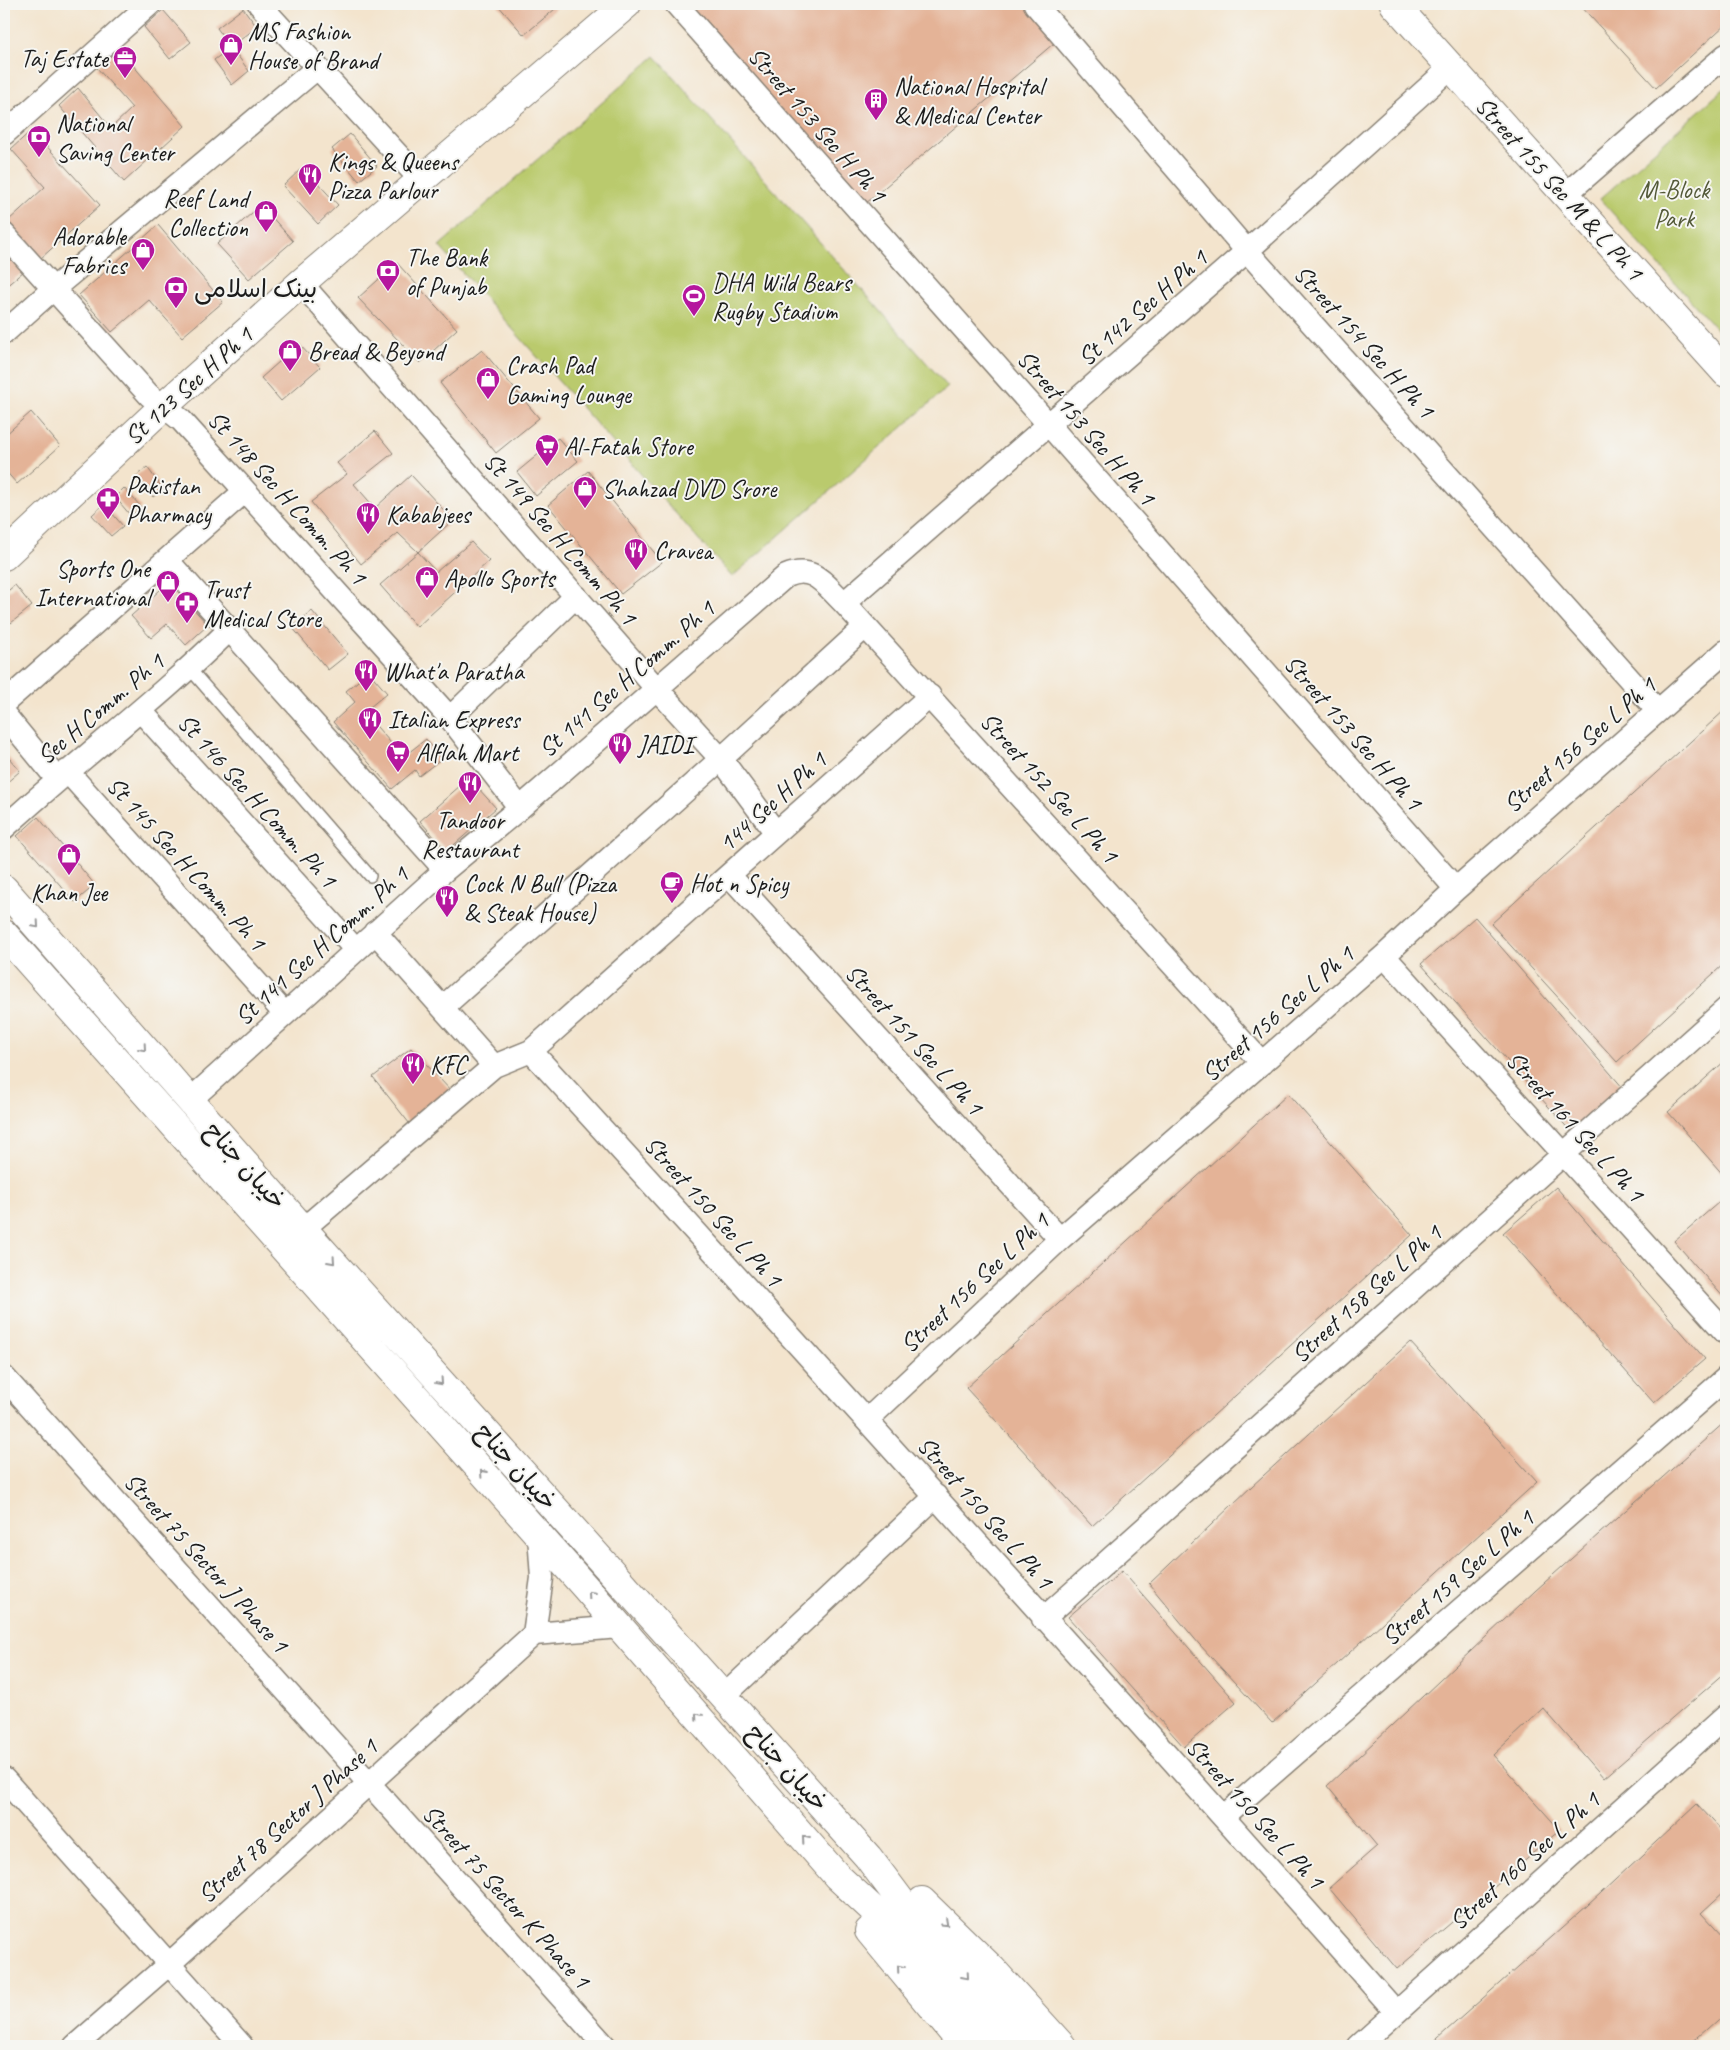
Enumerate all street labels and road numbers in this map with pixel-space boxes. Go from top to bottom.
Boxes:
street label: Street 153 Sec H Ph 1 [741,40,895,210]
street label: Street 155 Sec M & L Ph 1 [1468,90,1651,289]
street label: St 142 Sec H Ph 1 [1071,241,1216,373]
street label: Street 154 Sec H Ph 1 [1287,258,1443,426]
street label: St 123 Sec H Ph 1 [118,318,261,452]
street label: Street 153 Sec H Ph 1 [1010,343,1164,513]
street label: St 148 Sec H Comm. Ph 1 [201,404,375,593]
street label: St 149 Sec H Comm Ph 1 [476,446,645,633]
street label: St 141 Sec H Comm. Ph 1 [532,592,723,764]
street label: Sec H Comm. Ph 1 [30,645,172,771]
street label: Street 153 Sec H Ph 1 [1277,648,1431,818]
street label: Street 156 Sec L Ph 1 [1497,669,1664,820]
street label: Street 152 Sec L Ph 1 [973,706,1127,871]
street label: St 146 Sec H Comm. Ph 1 [171,707,345,896]
street label: 144 Sec H Ph 1 [712,743,835,859]
street label: St 145 Sec H Comm. Ph 1 [100,770,274,959]
street label: St 141 Sec H Comm. Ph 1 [228,858,417,1032]
street label: Street 156 Sec L Ph 1 [1195,938,1362,1089]
street label: Street 151 Sec L Ph 1 [838,958,992,1123]
street label: Street 161 Sec L Ph 1 [1499,1045,1653,1210]
street label: خیبان جناح [197,1115,293,1216]
street label: Street 150 Sec L Ph 1 [637,1130,791,1295]
street label: Street 156 Sec L Ph 1 [894,1204,1057,1360]
street label: Street 158 Sec L Ph 1 [1285,1216,1450,1370]
street label: خیبان جناح [468,1416,564,1517]
street label: Street 150 Sec L Ph 1 [910,1430,1061,1597]
street label: Street 75 Sector J Phase 1 [117,1466,297,1661]
street label: Street 159 Sec L Ph 1 [1375,1502,1542,1653]
street label: خیبان جناح [739,1717,835,1818]
street label: Street 78 Sector J Phase 1 [191,1730,386,1910]
street label: Street 150 Sec L Ph 1 [1179,1732,1333,1897]
street label: Street 160 Sec L Ph 1 [1443,1783,1608,1937]
street label: Street 75 Sector K Phase 1 [415,1798,598,1997]

